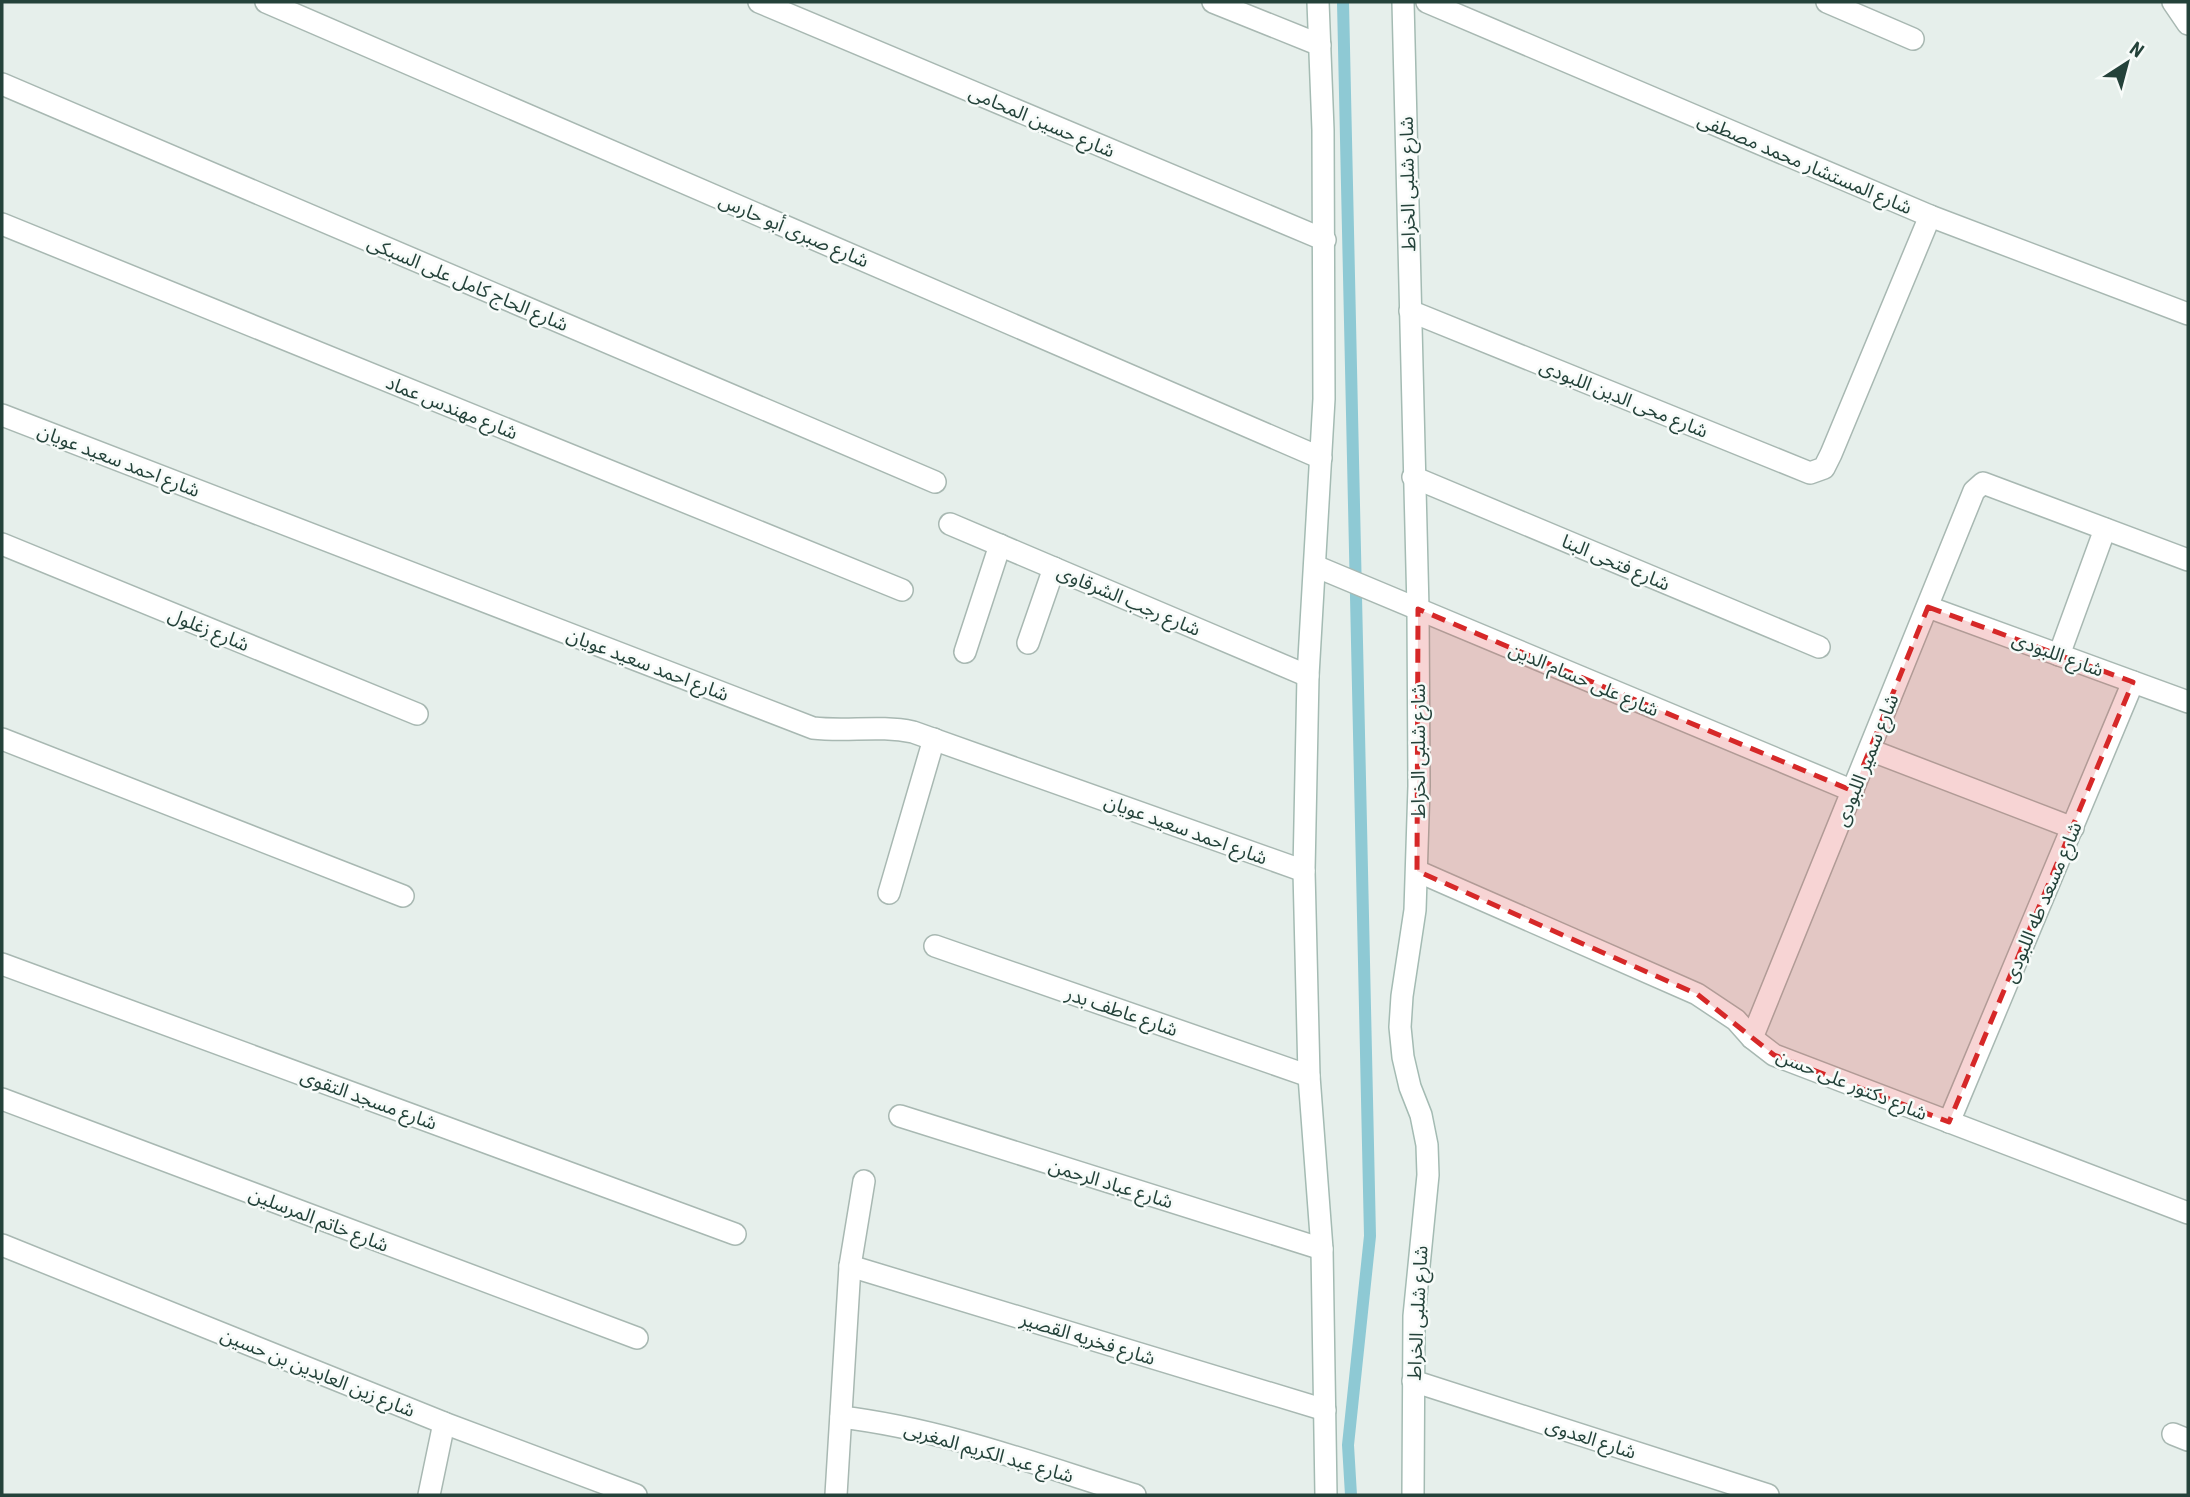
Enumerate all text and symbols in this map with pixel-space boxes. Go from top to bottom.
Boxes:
north arrow [2092,28,2162,98]
text: N [2125,37,2148,62]
street label: شارع حسين المحامى [965,80,1118,164]
street label: شارع المستشار محمد مصطفى [1693,108,1915,221]
street label: شارع شلبى الخراط [1395,116,1422,252]
street label: شارع صبرى أبو حارس [715,189,872,274]
street label: شارع الحاج كامل على السبكى [363,231,572,338]
street label: شارع محى الدين اللبودى [1536,354,1711,445]
street label: شارع مهندس عماد [382,371,521,446]
street label: شارع احمد سعيد عويان [34,419,203,504]
street label: شارع فتحى البنا [1557,529,1673,597]
street label: شارع رجب الشرقاوى [1053,560,1204,643]
street label: شارع زغلول [164,603,253,658]
street label: شارع احمد سعيد عويان [563,623,732,708]
street label: شارع اللبودى [2008,627,2107,683]
street label: شارع على حسام الدين [1504,638,1662,724]
street label: شارع شلبى الخراط [1407,684,1432,818]
street label: شارع سمير اللبودى [1830,691,1905,830]
street label: شارع احمد سعيد عويان [1101,789,1270,872]
street label: شارع مسعد طه اللبودى [1998,818,2089,987]
street label: شارع عاطف بدر [1061,981,1181,1043]
street label: شارع دكتور على حسن [1772,1044,1931,1127]
street label: شارع مسجد التقوى [297,1064,440,1137]
street label: شارع عباد الرحمن [1045,1154,1176,1215]
street label: شارع خاتم المرسلين [245,1182,392,1259]
street label: شارع شلبى الخراط [1402,1245,1435,1381]
street label: شارع فخريه القصير [1016,1307,1158,1372]
street label: شارع زين العابدين بن حسين [217,1323,418,1424]
street label: شارع العدوى [1542,1413,1639,1466]
street label: شارع عبد الكريم المغربى [901,1417,1076,1491]

